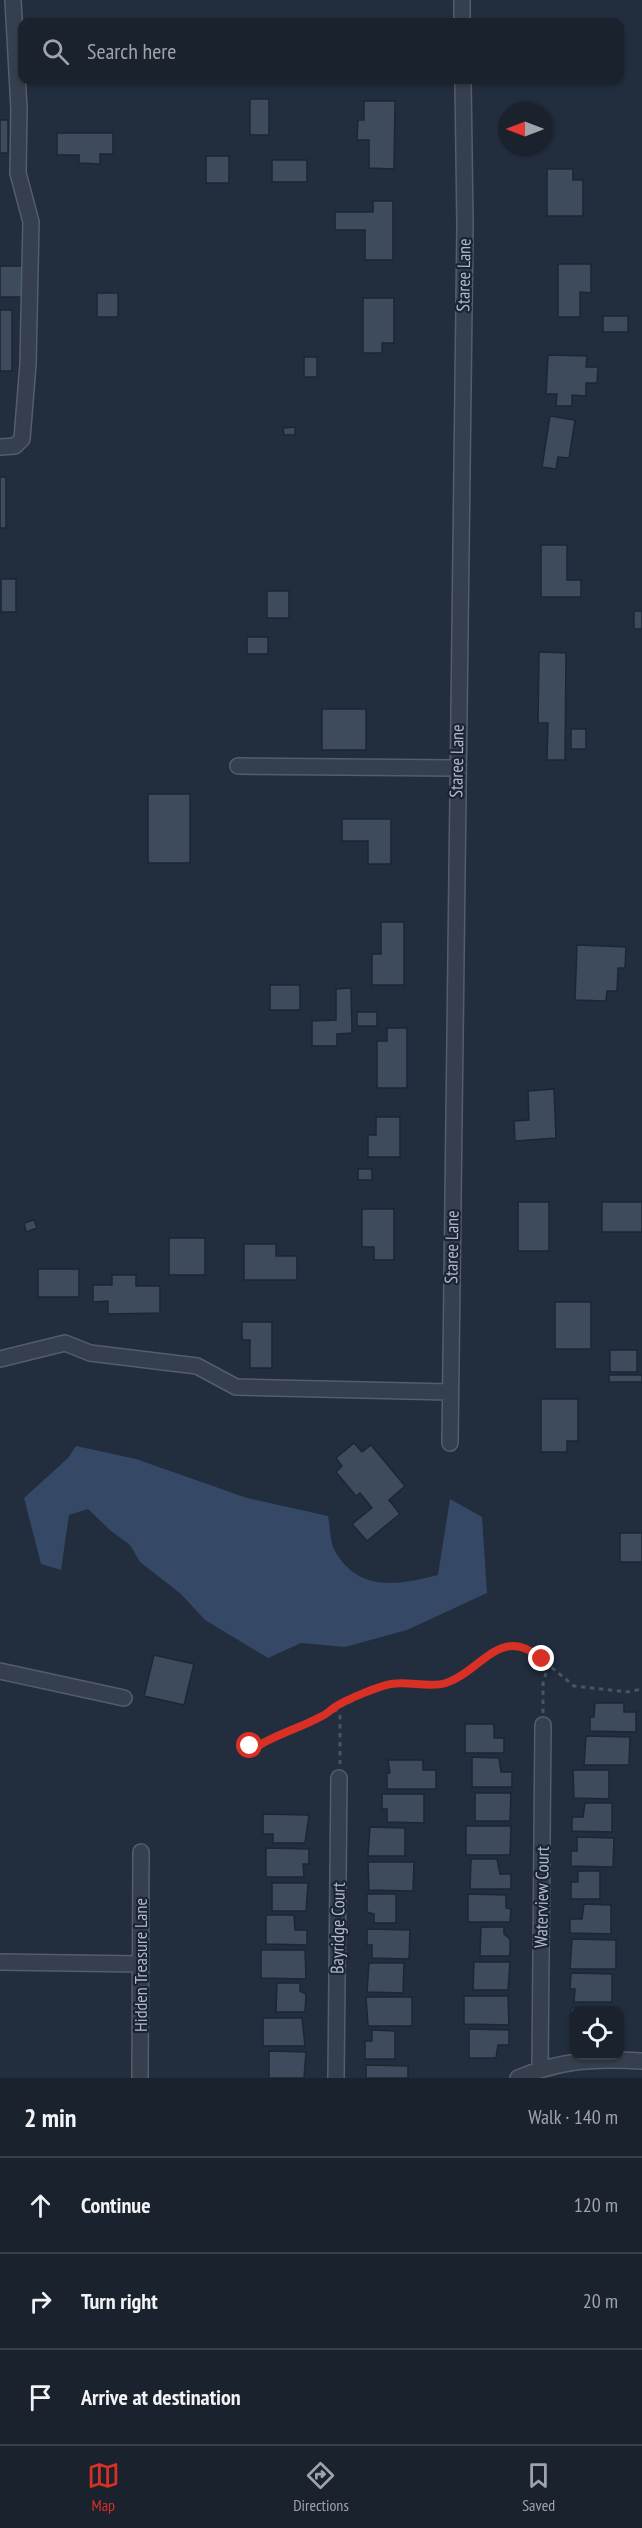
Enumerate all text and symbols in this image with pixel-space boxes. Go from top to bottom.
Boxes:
search box [18,18,624,84]
icon: search [39,35,72,68]
text: Search here [87,37,176,65]
north arrow [498,102,552,156]
street label: Staree Lane [451,238,476,312]
street label: Staree Lane [444,724,469,798]
street label: Staree Lane [439,1210,464,1284]
route end [528,1645,554,1671]
route start [236,1732,262,1758]
street label: Waterview Court [529,1846,554,1948]
street label: Bayridge Court [325,1882,350,1974]
street label: Hidden Treasure Lane [129,1898,152,2032]
map controls [570,2006,624,2060]
button: locate [570,2006,624,2060]
text: 2 min [24,2101,77,2134]
text: Walk · 140 m [528,2104,618,2130]
icon: ahead [24,2189,57,2222]
text: Continue [81,2191,151,2219]
text: 120 m [574,2192,618,2218]
icon: right [24,2285,57,2318]
text: Turn right [81,2287,158,2315]
text: 20 m [583,2288,618,2314]
icon: arrive [24,2381,57,2414]
text: Arrive at destination [81,2383,241,2411]
tab: Map [87,2459,120,2515]
tab: Directions [293,2459,349,2515]
tab: Saved [522,2459,555,2515]

